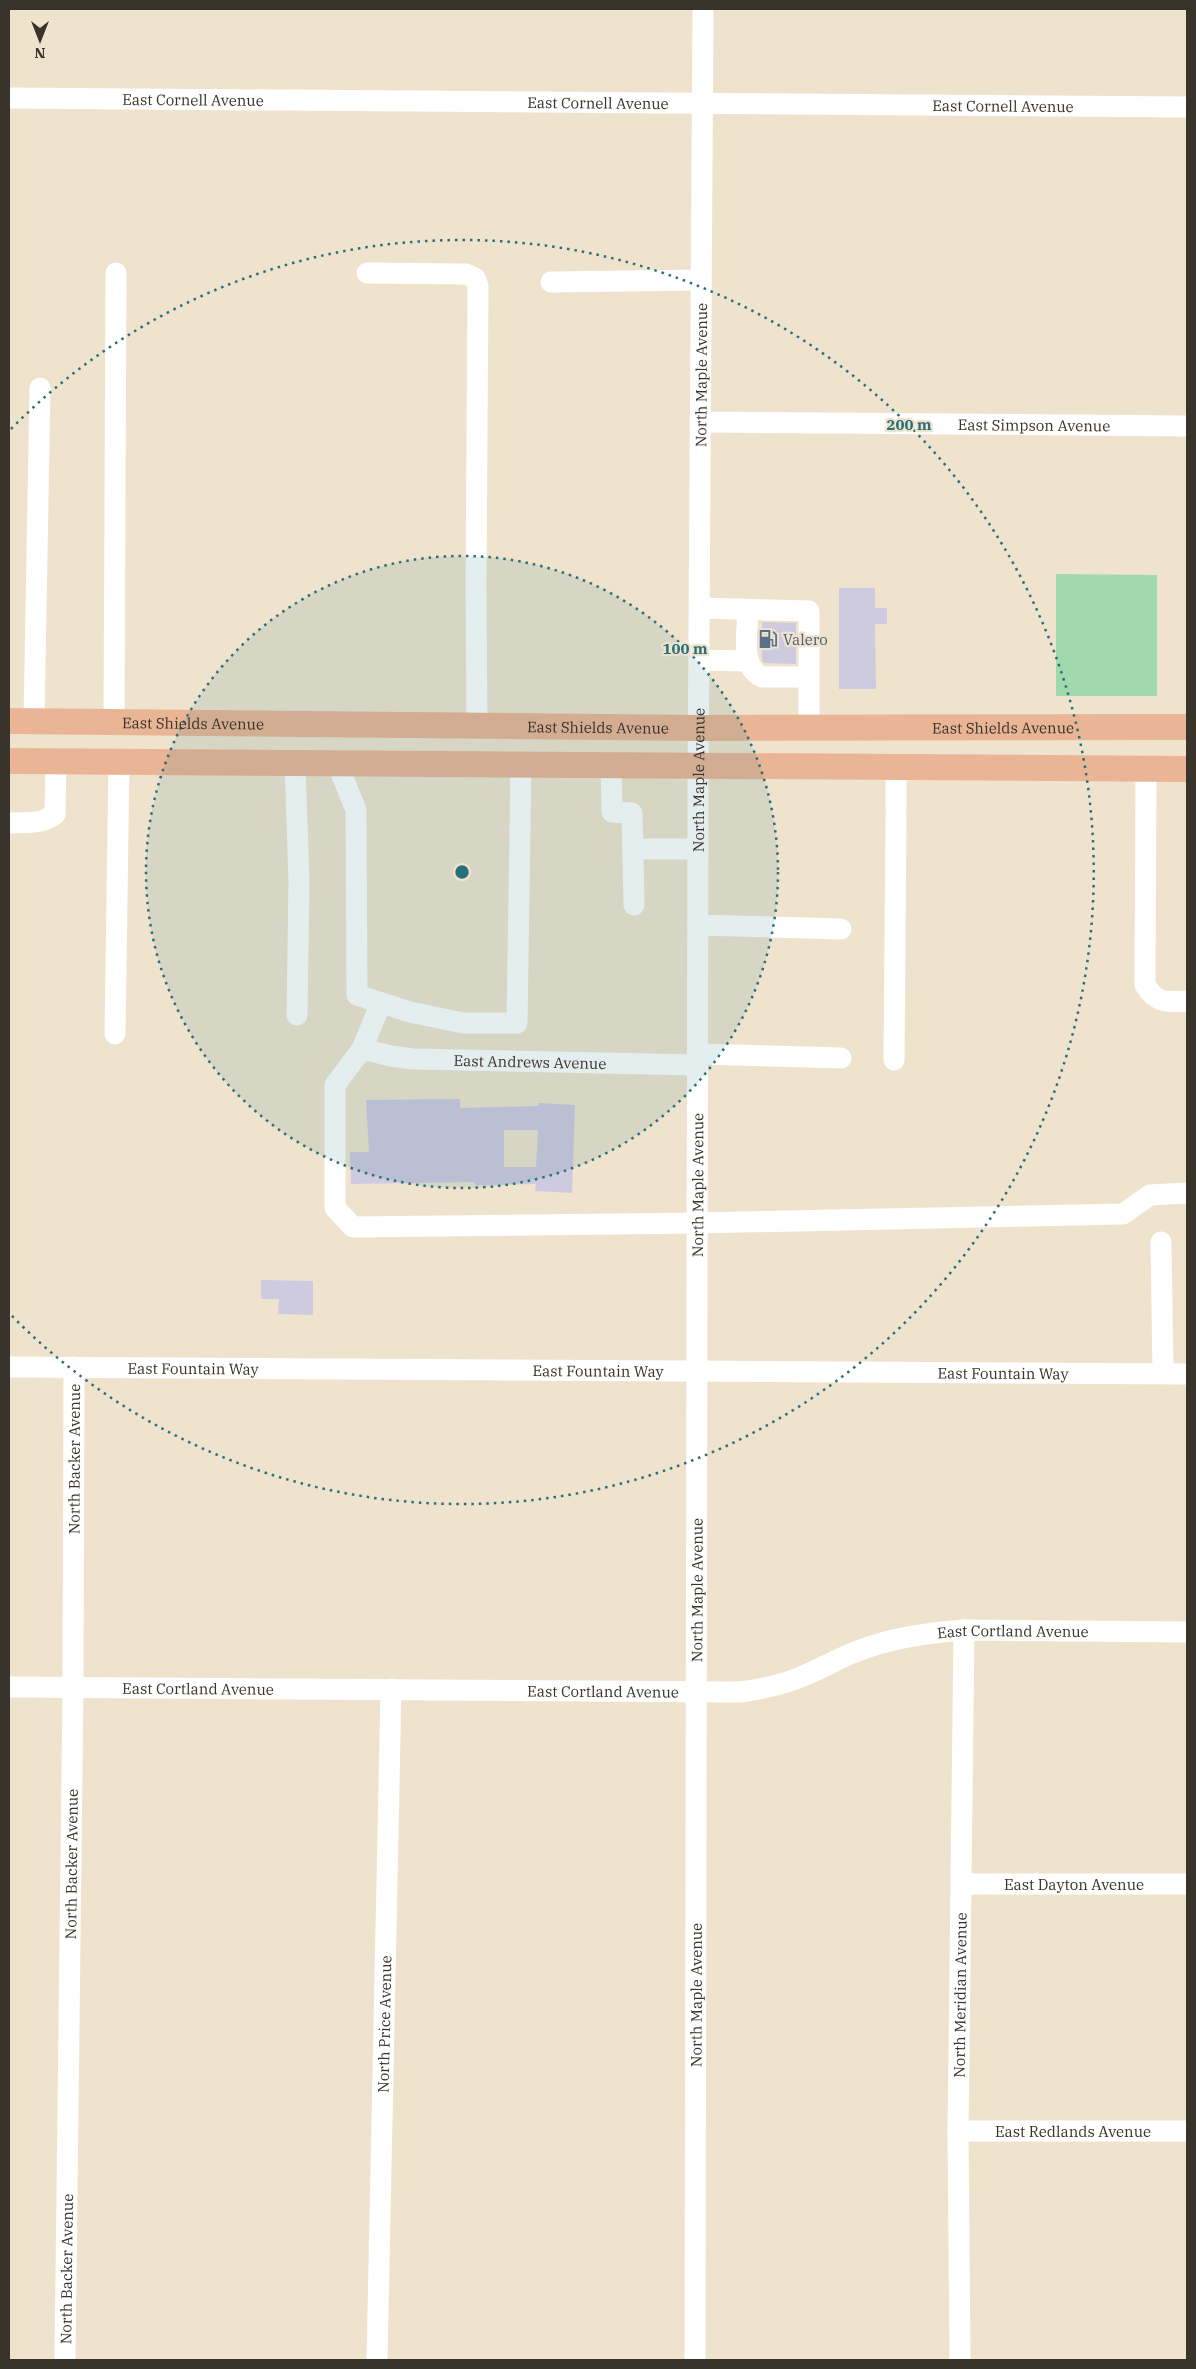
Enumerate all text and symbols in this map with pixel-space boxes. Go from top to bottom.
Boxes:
north arrow [15,15,65,65]
text: N [34,44,46,62]
street label: East Cornell Avenue [122,89,264,109]
street label: East Cornell Avenue [527,92,669,113]
street label: East Cornell Avenue [932,96,1074,116]
street label: North Maple Avenue [691,303,711,447]
text: 200 m [886,415,932,434]
street label: East Simpson Avenue [958,415,1110,435]
fuel station icon: Valero [757,628,779,650]
place label: Valero [783,630,828,649]
text: 100 m [662,639,708,658]
street label: North Maple Avenue [688,708,708,852]
street label: East Shields Avenue [122,713,264,733]
street label: East Shields Avenue [527,717,669,737]
street label: East Shields Avenue [932,718,1074,737]
centre of rings [453,863,471,881]
street label: East Andrews Avenue [453,1050,607,1073]
street label: North Maple Avenue [688,1113,707,1257]
street label: East Fountain Way [127,1358,259,1378]
street label: East Fountain Way [532,1361,664,1380]
street label: East Fountain Way [937,1363,1069,1383]
street label: North Backer Avenue [64,1384,83,1534]
street label: North Maple Avenue [687,1518,706,1662]
street label: East Cortland Avenue [936,1620,1089,1642]
street label: East Cortland Avenue [122,1678,274,1698]
street label: East Cortland Avenue [527,1681,679,1701]
street label: North Backer Avenue [61,1789,81,1939]
street label: East Dayton Avenue [1004,1875,1144,1894]
street label: North Meridian Avenue [949,1912,970,2078]
street label: North Maple Avenue [686,1923,705,2067]
street label: North Price Avenue [373,1955,395,2093]
street label: East Redlands Avenue [995,2122,1151,2141]
street label: North Backer Avenue [56,2194,76,2344]

